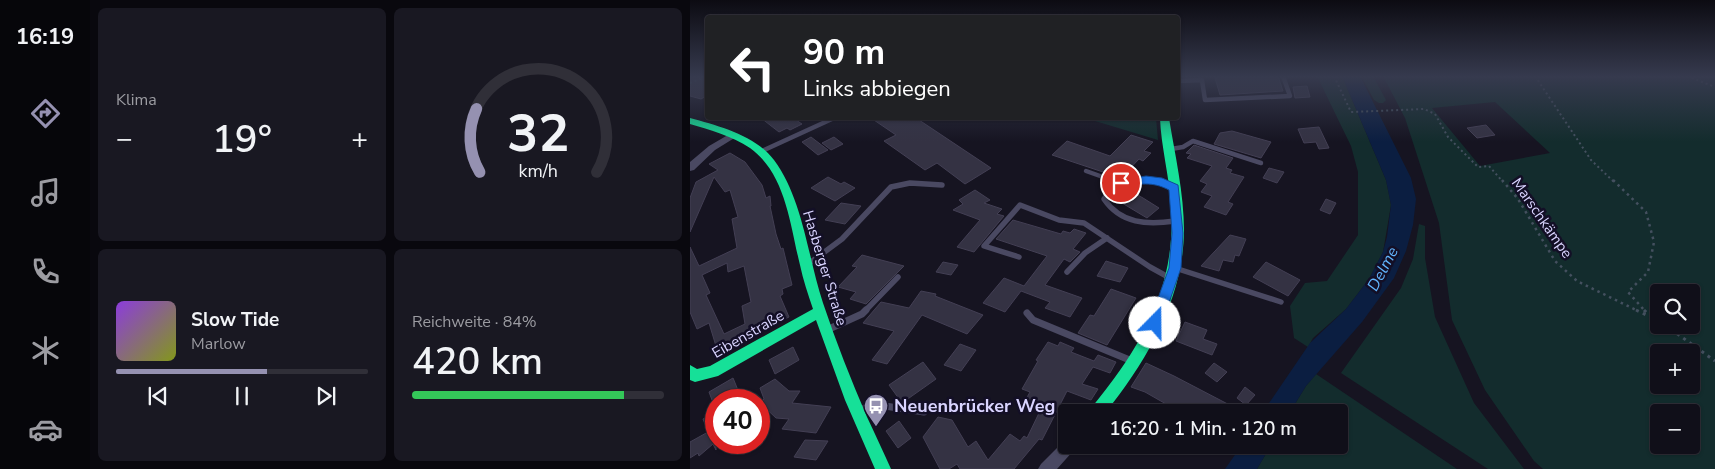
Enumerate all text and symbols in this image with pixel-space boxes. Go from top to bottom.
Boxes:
text: 16:19 [16,22,74,52]
text: 90 m [803,29,885,76]
icon: left [720,35,785,100]
text: Links abbiegen [803,74,951,104]
text: Klima [116,89,157,111]
icon: directions [28,96,63,131]
text: 32 [507,98,569,169]
text: 19° [212,114,272,165]
text: − [116,120,133,158]
text: + [351,120,368,158]
text: km/h [518,159,558,183]
pin [1100,162,1142,204]
icon: arrive [1107,169,1135,197]
street label: Marschkämpe [1507,174,1577,262]
icon: music [28,175,63,210]
street label: Hasberger Straße [798,208,852,328]
water label: Delme [1362,243,1404,295]
icon: phone [28,254,63,289]
map controls [1650,284,1700,454]
button: search [1650,284,1700,334]
position arrow [1128,296,1180,348]
street label: Eibenstraße [708,305,788,363]
text: Slow Tide [191,307,279,333]
text: Reichweite · 84% [412,311,537,333]
icon: climate [28,333,63,368]
text: Marlow [191,333,246,355]
text: 420 km [412,336,543,387]
button: + [1650,344,1700,394]
icon: previous [144,382,172,410]
icon: pause [228,382,256,410]
icon: next [312,382,340,410]
speed limit sign: 40 [705,389,770,454]
bus stop icon: Neuenbrücker Weg [863,393,889,427]
place label: Neuenbrücker Weg [894,394,1055,418]
button: − [1650,404,1700,454]
icon: car [28,412,63,447]
text: 16:20 · 1 Min. · 120 m [1109,416,1297,442]

